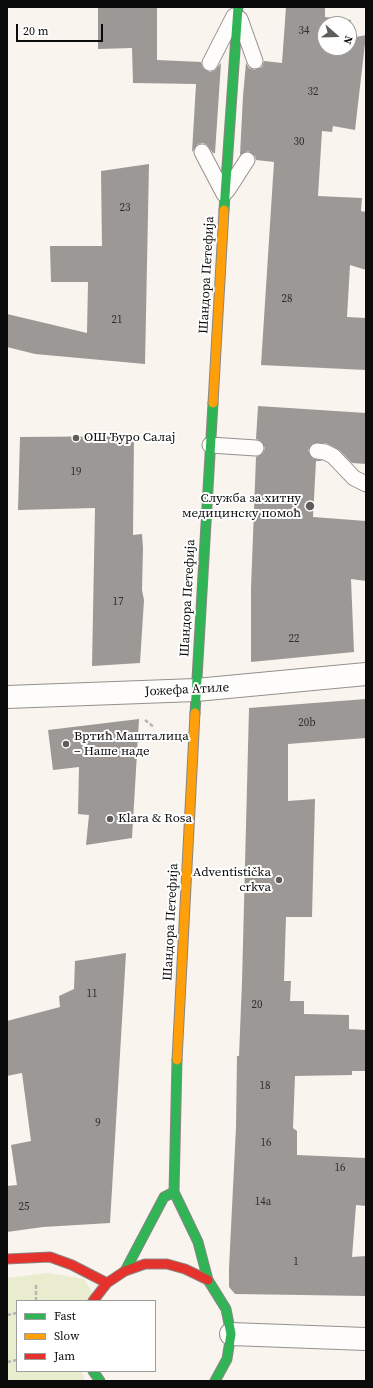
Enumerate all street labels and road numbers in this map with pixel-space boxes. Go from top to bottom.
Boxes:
street label: Шандора Петефија [196,216,218,334]
street label: Шандора Петефија [177,539,199,657]
street label: Јожефа Атиле [144,680,230,700]
street label: Шандора Петефија [160,863,182,981]

